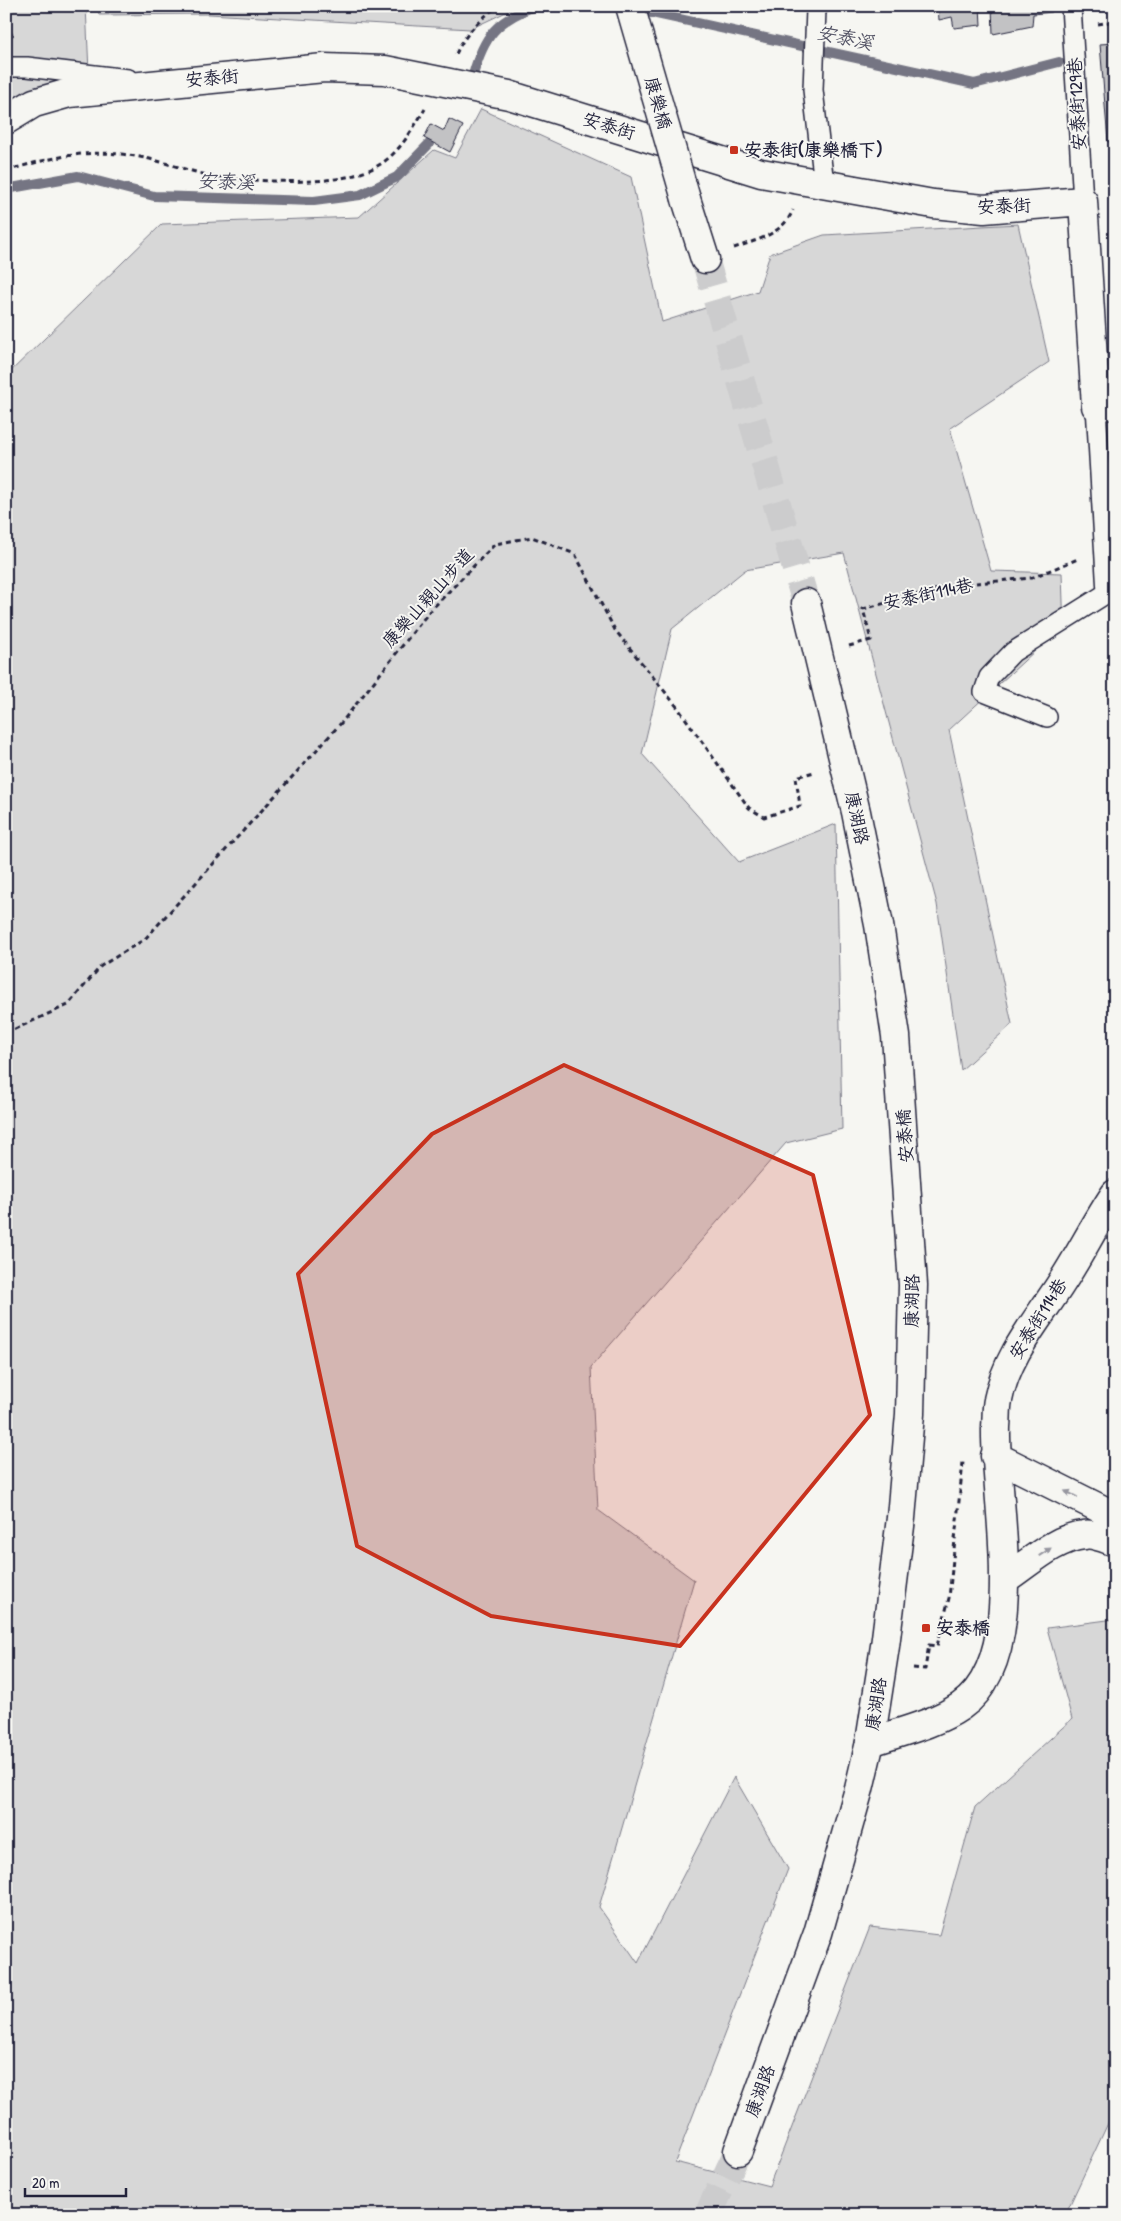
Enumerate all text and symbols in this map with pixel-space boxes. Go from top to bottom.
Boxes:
water label: 安泰溪 [814,18,877,56]
street label: 安泰街129巷 [1062,57,1091,151]
street label: 安泰街 [184,63,240,92]
street label: 康樂橋 [639,73,678,132]
street label: 安泰街 [580,106,639,145]
place label: 安泰街(康樂橋下) [744,137,883,162]
marker: 安泰街(康樂橋下) [728,144,740,156]
water label: 安泰溪 [197,167,256,195]
street label: 安泰街 [977,192,1031,219]
street label: 康樂山親山步道 [376,542,479,653]
street label: 安泰街114巷 [880,572,975,615]
street label: 康湖路 [840,789,875,847]
street label: 安泰橋 [890,1108,919,1164]
street label: 安泰街114巷 [1003,1273,1073,1364]
street label: 康湖路 [899,1274,924,1328]
one-way arrow [1064,1490,1078,1498]
one-way arrow [1039,1547,1052,1557]
place label: 安泰橋 [936,1615,990,1640]
marker: 安泰橋 [920,1622,932,1634]
street label: 康湖路 [859,1675,892,1733]
street label: 康湖路 [739,2061,781,2120]
scale bar [25,2166,126,2198]
text: 20 m [32,2172,59,2193]

